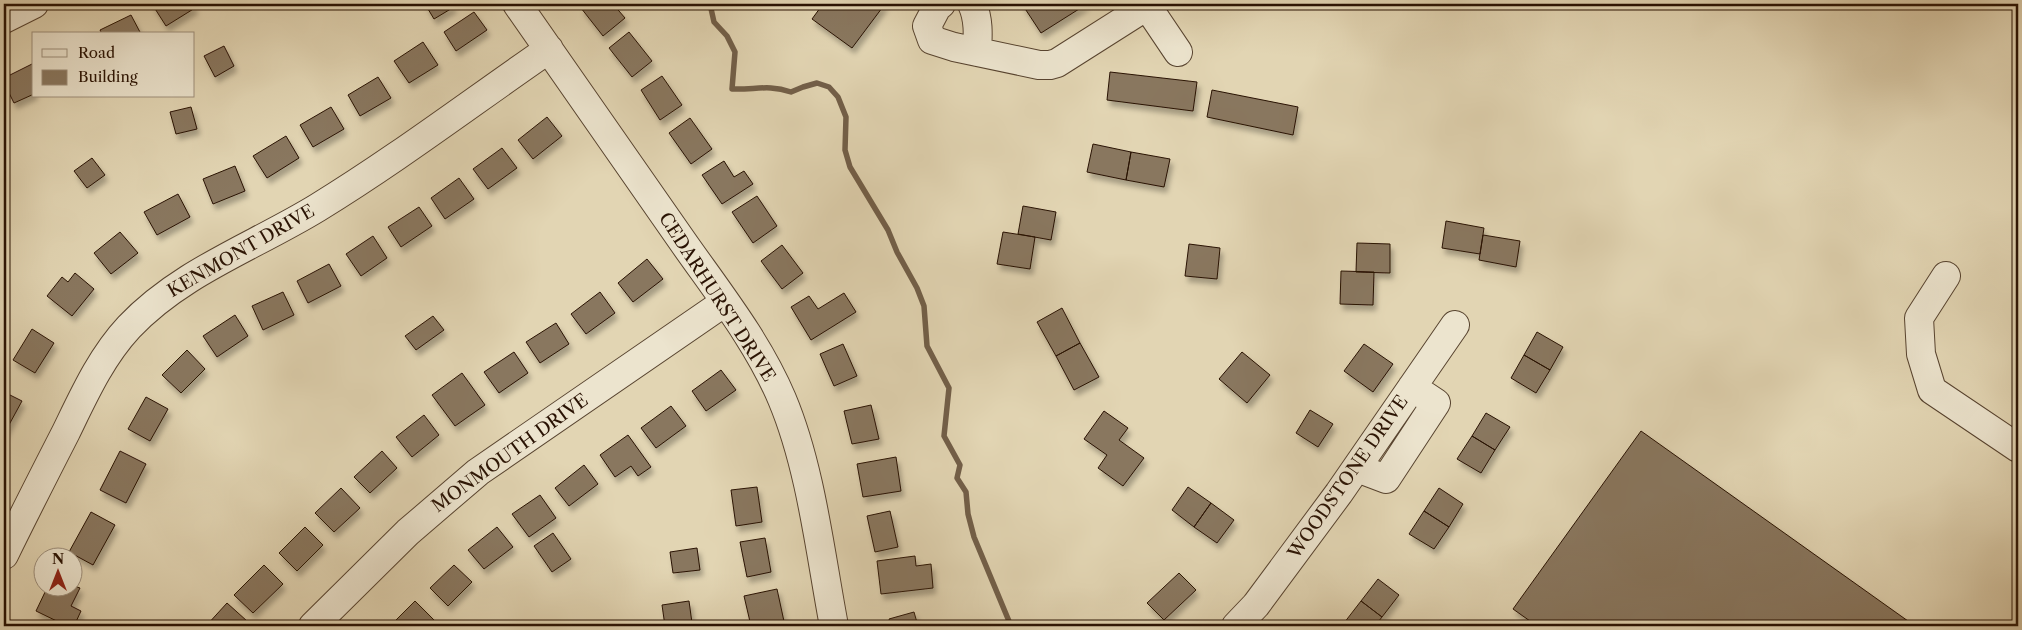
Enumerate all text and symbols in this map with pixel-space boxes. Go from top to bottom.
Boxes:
legend [32,32,195,98]
text: Road [78,43,115,62]
text: Building [78,67,138,86]
street label: KENMONT DRIVE [163,200,319,302]
street label: CEDARHURST DRIVE [654,208,780,386]
street label: MONMOUTH DRIVE [428,389,592,517]
street label: WOODSTONE DRIVE [1283,391,1413,564]
north arrow [32,548,82,598]
text: N [52,550,64,568]

